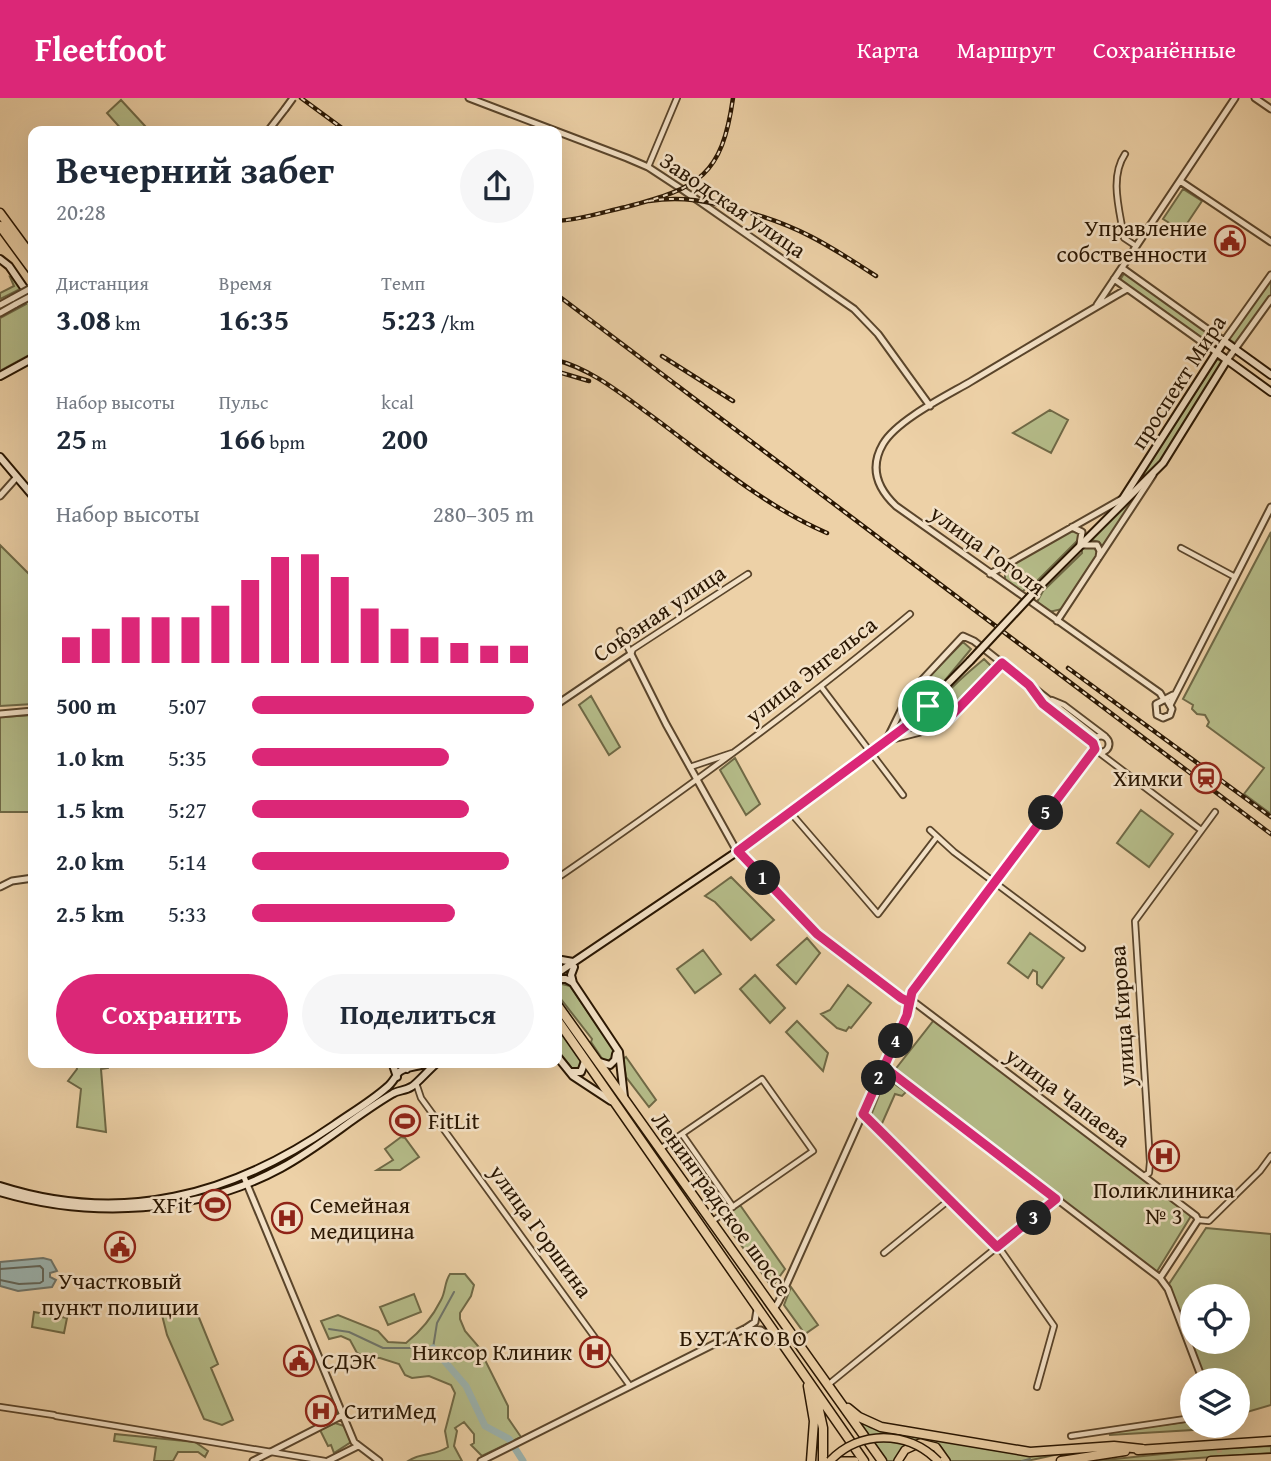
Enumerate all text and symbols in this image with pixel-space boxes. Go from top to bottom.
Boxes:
text: Fleetfoot [35,25,166,73]
text: Карта [857,32,919,67]
text: Маршрут [957,32,1055,67]
text: Сохранённые [1093,32,1236,67]
text: Вечерний забег [56,141,334,197]
street label: Заводская улица [653,143,813,266]
button: share [460,149,534,223]
text: 20:28 [56,195,106,228]
place label: Управление собственности [1057,211,1207,270]
public building icon: Управление собственности [1213,224,1247,258]
text: Дистанция [56,269,149,297]
text: Время [219,269,272,297]
text: Темп [381,269,425,297]
text: 3.08 [56,297,111,341]
text: 16:35 [219,297,289,341]
text: 5:23 [381,297,436,341]
street label: проспект Мира [1122,308,1233,455]
text: km [111,309,140,337]
text: /km [436,309,475,337]
text: Набор высоты [56,388,175,416]
text: Пульс [219,388,268,416]
text: kcal [381,388,414,416]
text: 25 [56,416,87,460]
text: 166 [219,416,265,460]
text: 200 [381,416,428,460]
text: m [87,428,107,456]
text: bpm [265,428,305,456]
street label: улица Гоголя [923,496,1053,603]
text: Набор высоты [56,497,200,530]
text: 280–305 m [433,497,534,530]
street label: Союзная улица [586,556,732,669]
street label: улица Энгельса [737,608,883,732]
pin [898,676,958,736]
icon: arrive [909,687,947,725]
text: 500 m [56,689,117,722]
text: 5:07 [168,689,207,722]
text: 1.0 km [56,741,124,774]
text: 5:35 [168,741,207,774]
place label: Химки [1113,761,1183,794]
station icon: Химки [1189,761,1223,795]
text: 1.5 km [56,793,124,826]
text: 5:27 [168,793,207,826]
pin: 5 [1028,796,1064,830]
text: 5 [1041,798,1050,826]
text: 2.0 km [56,845,124,878]
text: 5:14 [168,845,207,878]
pin: 1 [746,860,780,896]
text: 1 [758,863,767,891]
text: 2.5 km [56,897,124,930]
text: 5:33 [168,897,207,930]
street label: улица Кирова [1100,944,1143,1089]
button: Сохранить [56,974,288,1054]
button: Поделиться [302,974,534,1054]
pin: 4 [878,1024,914,1058]
text: 4 [891,1026,900,1054]
street label: улица Чапаева [998,1038,1138,1155]
pin: 2 [862,1060,896,1096]
text: 2 [874,1063,883,1091]
sports icon: FitLit [388,1104,422,1138]
place label: FitLit [428,1104,480,1137]
street label: Ленинградское шоссе [644,1104,801,1303]
hospital icon: Поликлиника № 3 [1147,1139,1181,1173]
street label: улица Горшина [481,1156,601,1304]
place label: Поликлиника № 3 [1093,1173,1235,1232]
place label: XFit [152,1188,192,1221]
sports icon: XFit [198,1188,232,1222]
place label: Семейная медицина [310,1188,415,1247]
pin: 3 [1016,1200,1052,1236]
hospital icon: Семейная медицина [270,1201,304,1235]
text: 3 [1029,1203,1038,1231]
public building icon: Участковый пункт полиции [103,1230,137,1264]
place label: Участковый пункт полиции [41,1264,199,1323]
map controls [1180,1284,1250,1438]
button: locate [1180,1284,1250,1354]
district label: БУТАКОВО [679,1320,809,1355]
place label: Никсор Клиник [412,1335,572,1368]
hospital icon: Никсор Клиник [578,1335,612,1369]
public building icon: СДЭК [282,1344,316,1378]
place label: СДЭК [322,1344,376,1377]
button: layers [1180,1368,1250,1438]
hospital icon: СитиМед [304,1394,338,1428]
place label: СитиМед [344,1394,437,1427]

